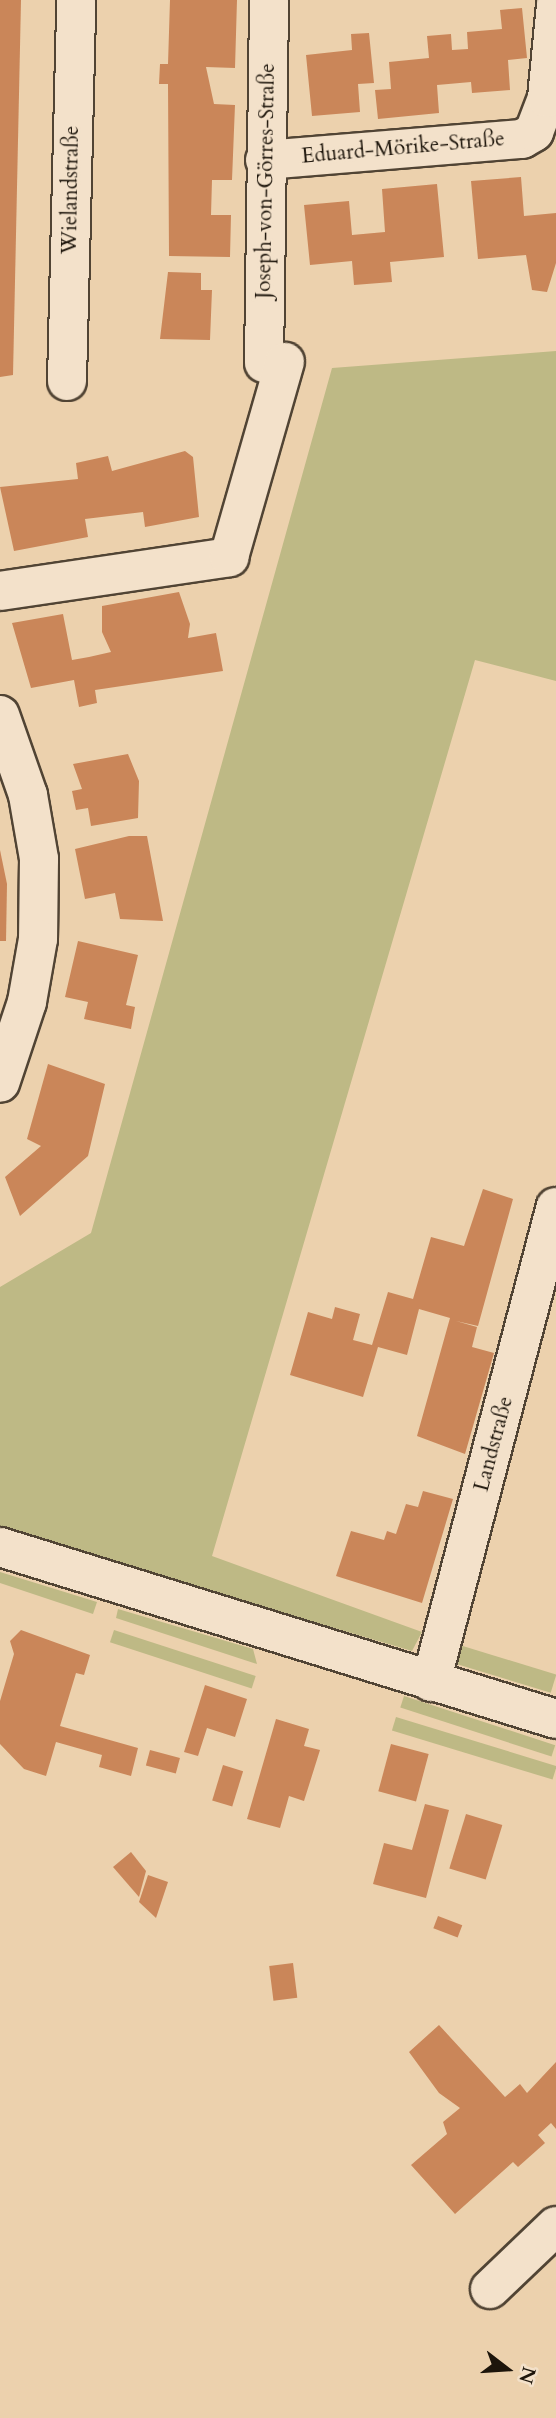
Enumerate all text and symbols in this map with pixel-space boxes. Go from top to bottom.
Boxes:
street label: Joseph-von-Görres-Straße [251,63,281,299]
street label: Wielandstraße [57,125,85,255]
street label: Eduard-Mörike-Straße [300,127,506,169]
street label: Landstraße [469,1394,519,1494]
north arrow [472,2334,542,2404]
text: N [512,2363,542,2387]

